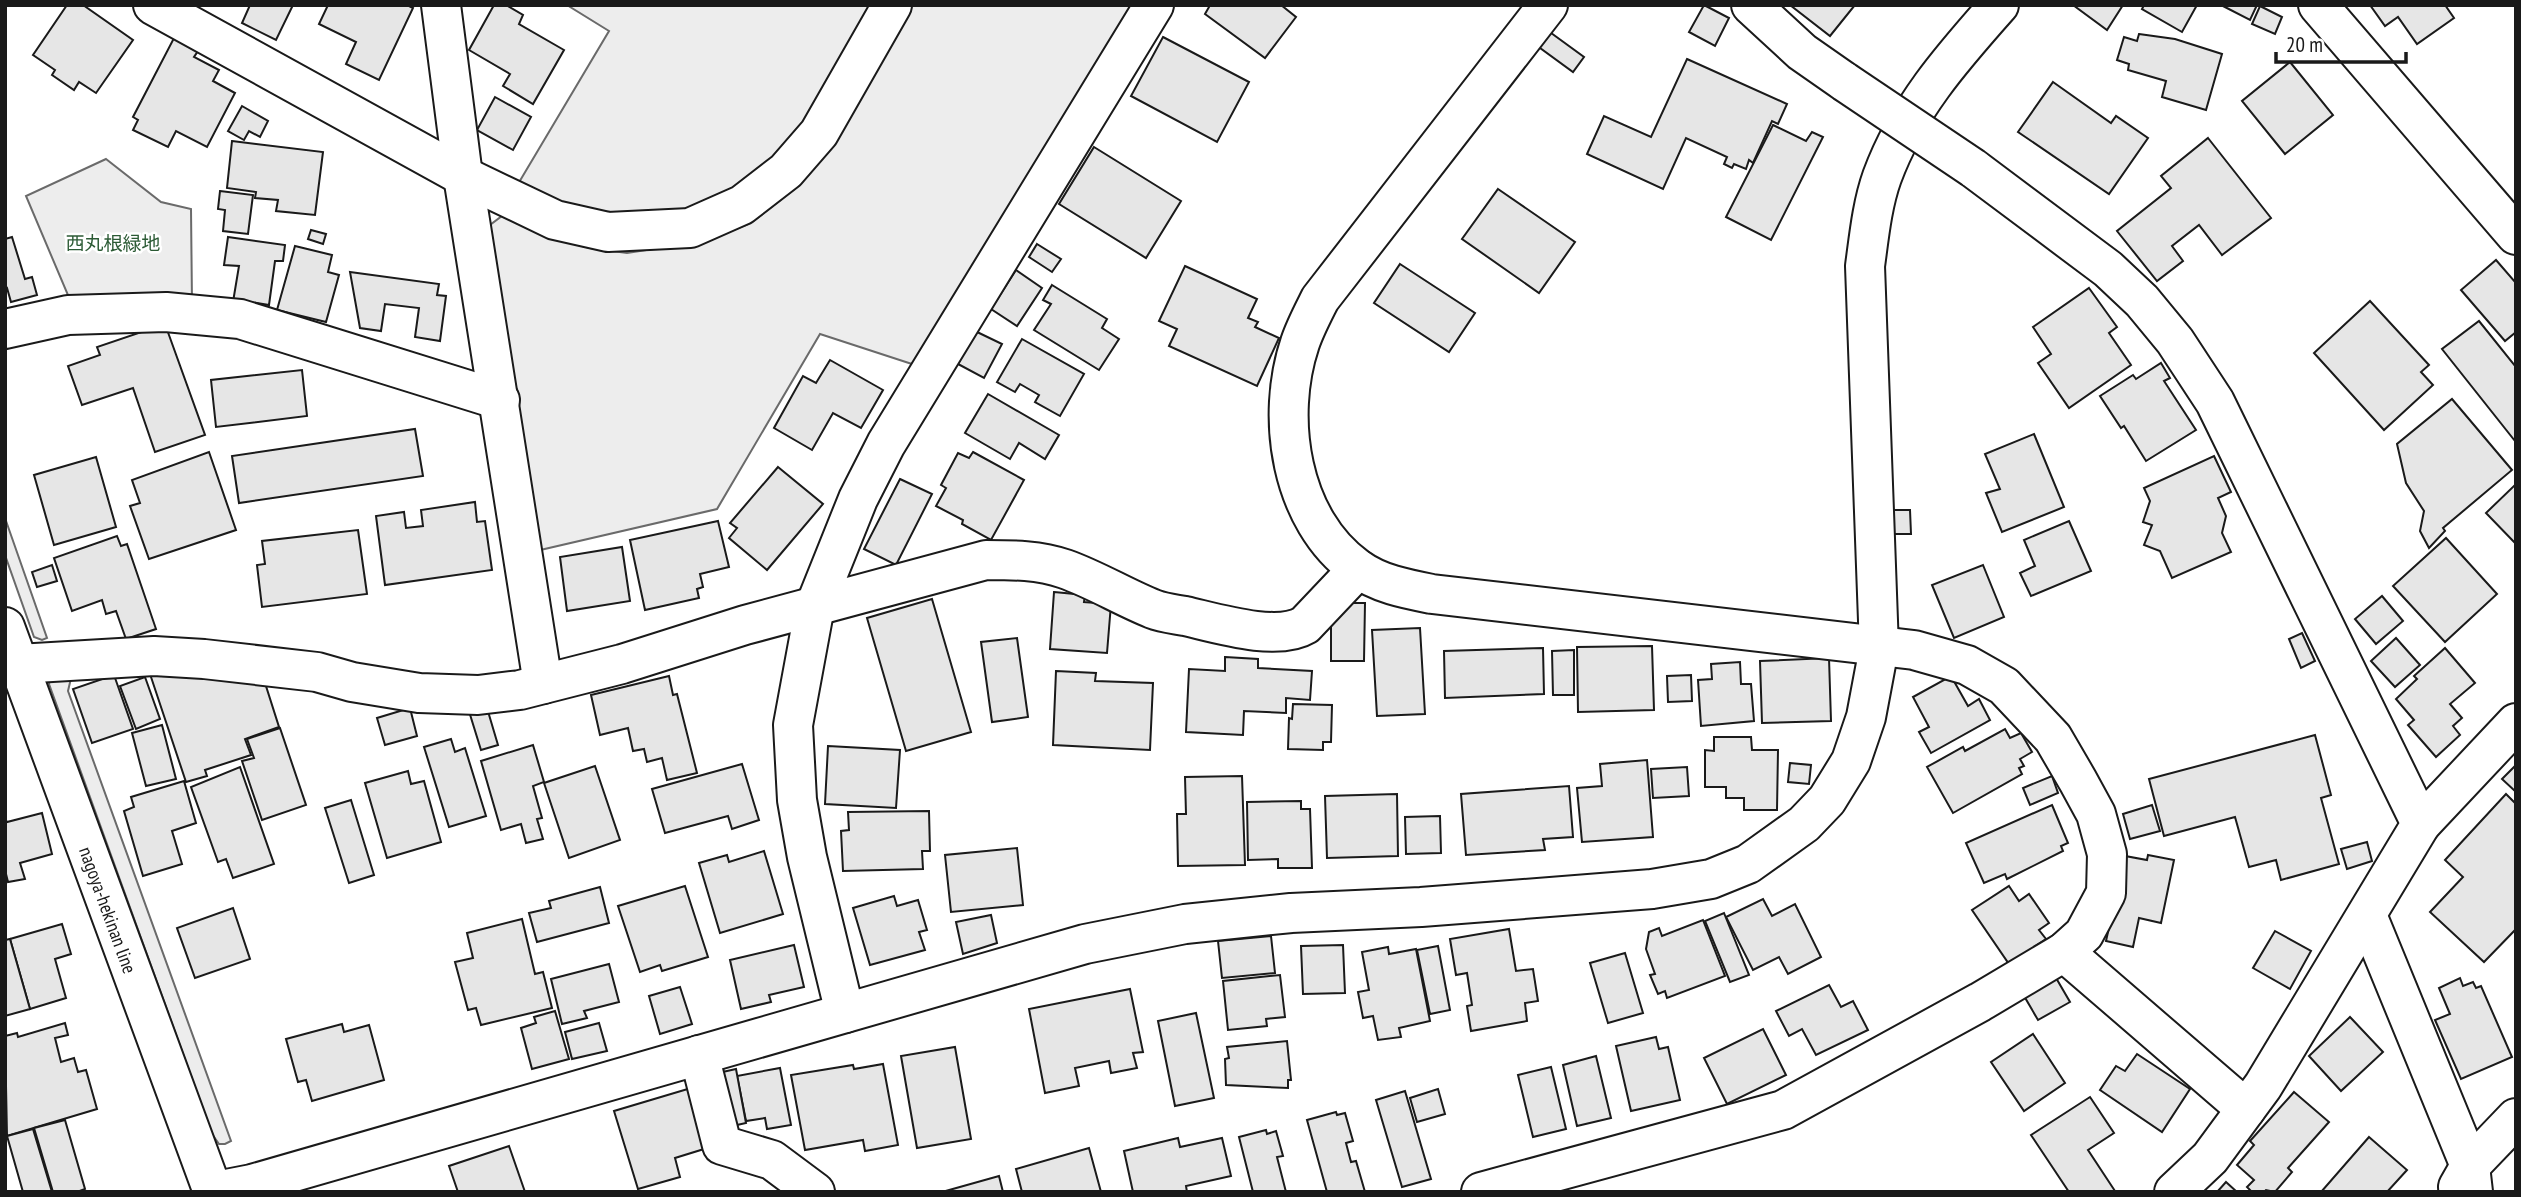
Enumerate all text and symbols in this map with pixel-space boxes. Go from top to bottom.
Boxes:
scale bar [2276,21,2406,65]
text: 20 m [2286,31,2323,58]
park label: 西丸根緑地 [65,231,161,255]
street label: nagoya-hekinan line [74,843,142,977]

